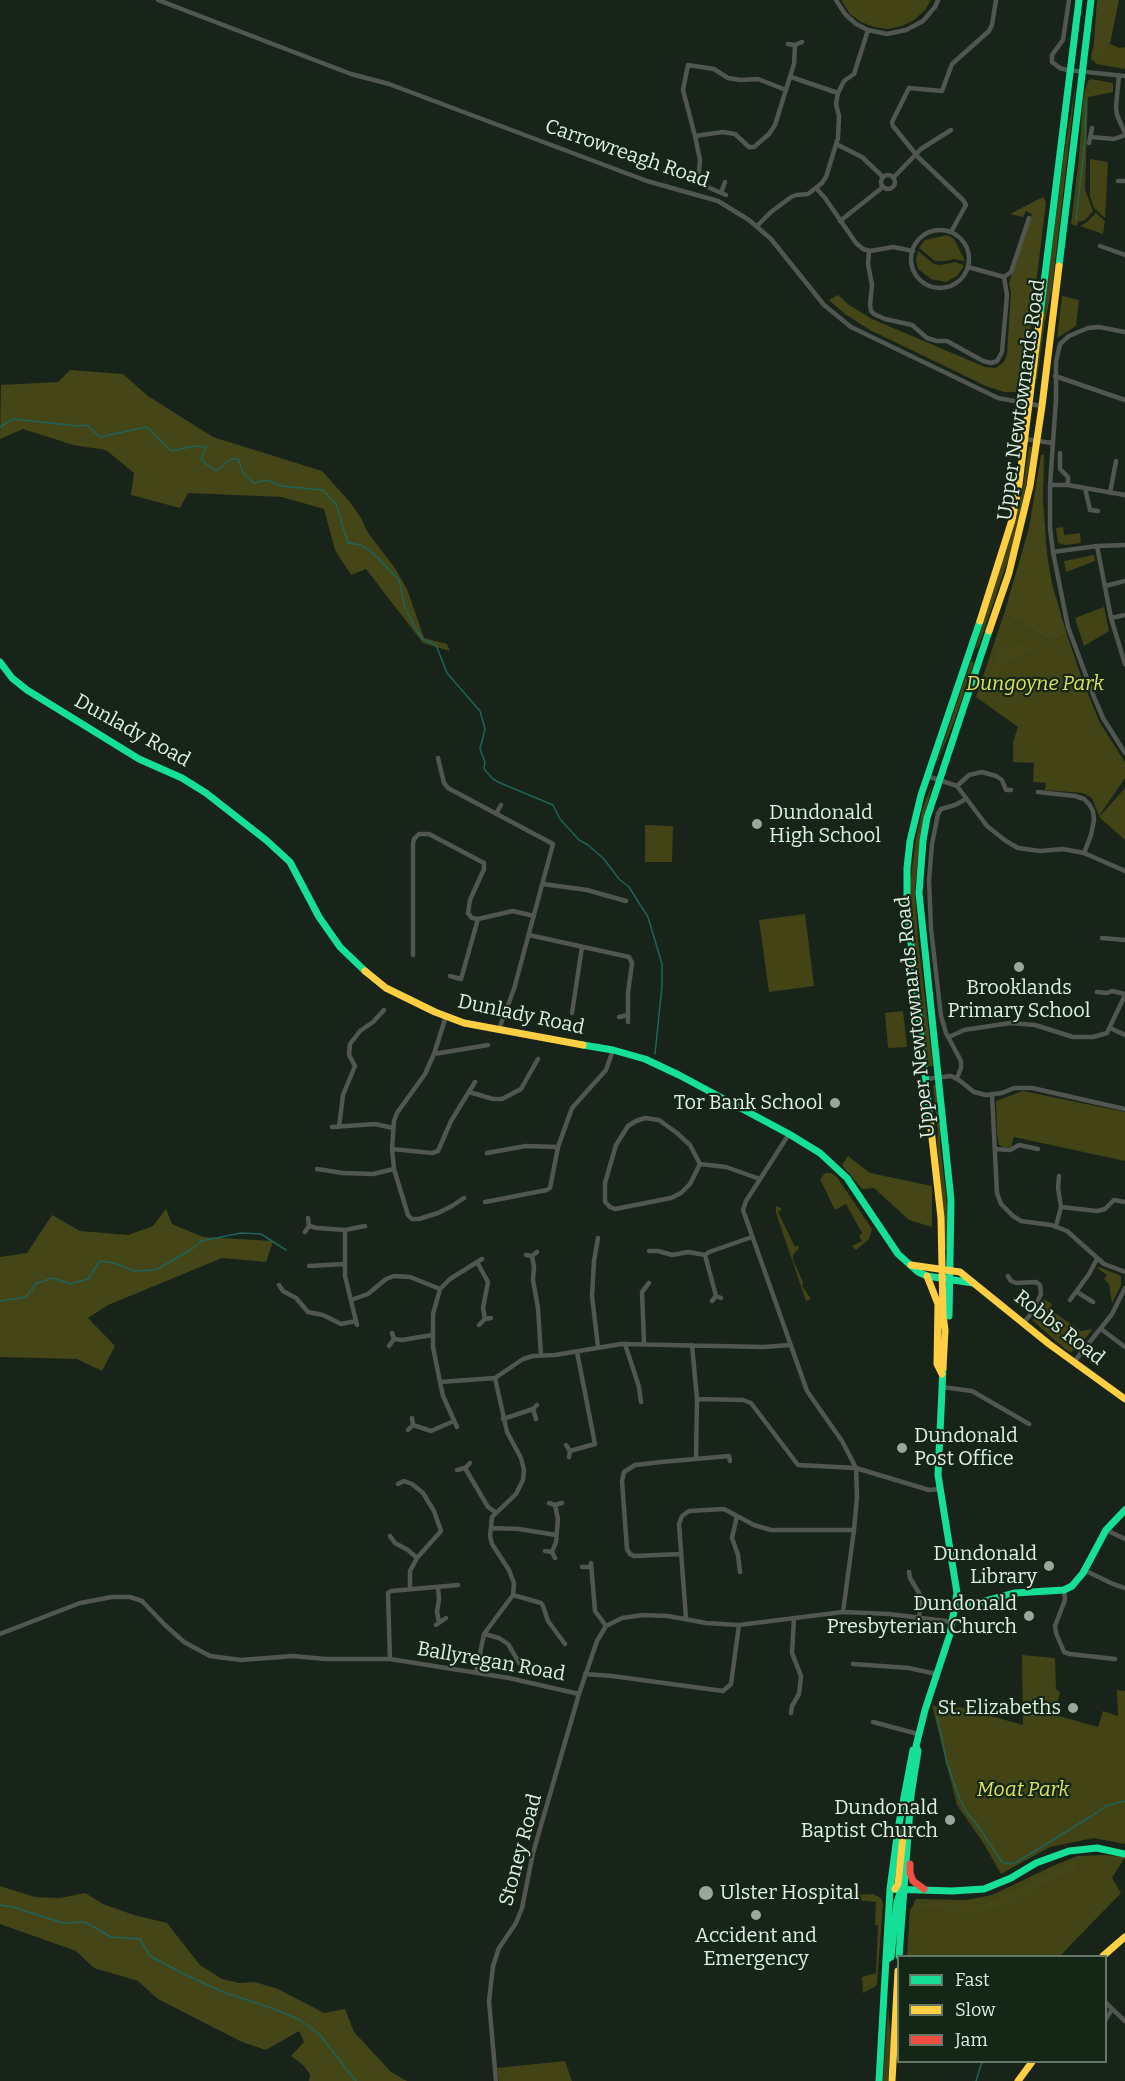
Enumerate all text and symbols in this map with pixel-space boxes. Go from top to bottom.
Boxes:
street label: Carrowreagh Road [542,115,712,193]
street label: Upper Newtownards Road [993,278,1051,522]
park label: Dungoyne Park [966,672,1104,696]
street label: Dunlady Road [70,689,194,773]
place label: Dundonald High School [769,801,881,848]
marker: Dundonald High School [750,817,764,831]
street label: Upper Newtownards Road [891,895,941,1139]
marker: Brooklands Primary School [1012,960,1026,974]
place label: Brooklands Primary School [948,976,1090,1023]
street label: Dunlady Road [456,990,586,1040]
place label: Tor Bank School [674,1091,823,1115]
marker: Tor Bank School [828,1096,842,1110]
street label: Robbs Road [1009,1285,1109,1371]
place label: Dundonald Post Office [914,1424,1018,1471]
marker: Dundonald Post Office [895,1441,909,1455]
place label: Dundonald Library [933,1542,1037,1589]
marker: Dundonald Library [1042,1559,1056,1573]
place label: Dundonald Presbyterian Church [827,1592,1017,1639]
marker: Dundonald Presbyterian Church [1022,1609,1036,1623]
street label: Ballyregan Road [415,1637,567,1687]
place label: St. Elizabeths [938,1696,1061,1720]
marker: St. Elizabeths [1066,1701,1080,1715]
park label: Moat Park [977,1778,1069,1802]
street label: Stoney Road [495,1791,547,1909]
place label: Dundonald Baptist Church [801,1796,938,1843]
marker: Dundonald Baptist Church [943,1813,957,1827]
place label: Ulster Hospital [720,1881,859,1905]
marker: Ulster Hospital [697,1884,715,1902]
marker: Accident and Emergency [749,1908,763,1922]
place label: Accident and Emergency [695,1924,817,1971]
legend [897,1955,1107,2063]
text: Fast [955,1969,990,1991]
text: Slow [955,1999,995,2021]
text: Jam [955,2029,988,2051]

